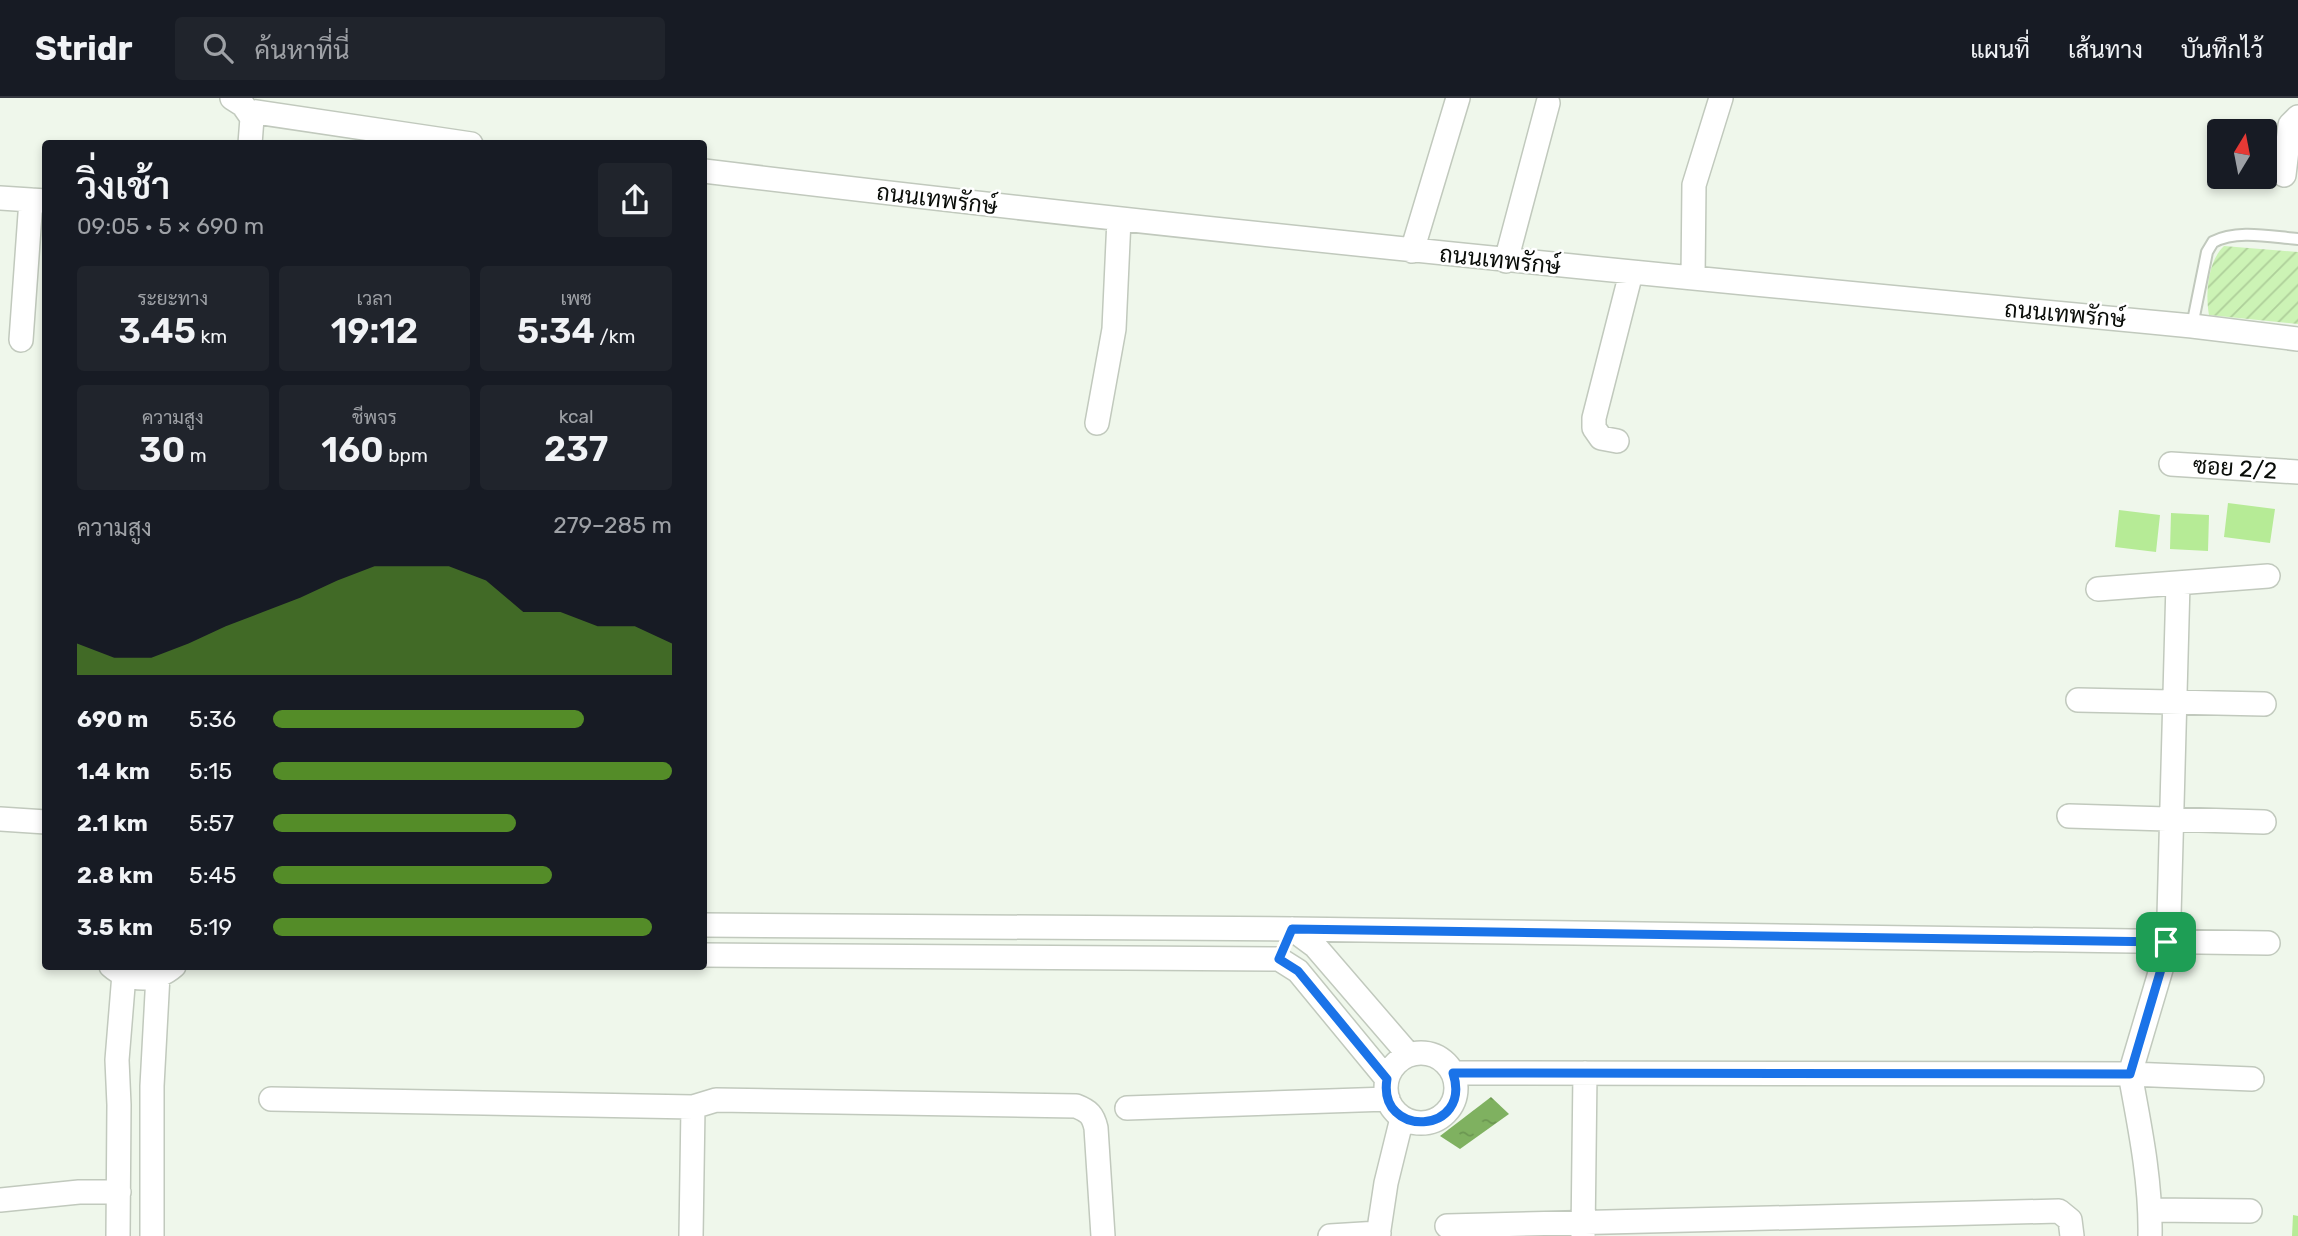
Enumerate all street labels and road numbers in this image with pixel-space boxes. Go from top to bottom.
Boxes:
street label: ถนนเทพรักษ์ [875,176,1000,220]
street label: ถนนเทพรักษ์ [1438,238,1562,280]
street label: ถนนเทพรักษ์ [2003,293,2127,333]
street label: ซอย 2/2 [2192,451,2278,485]

